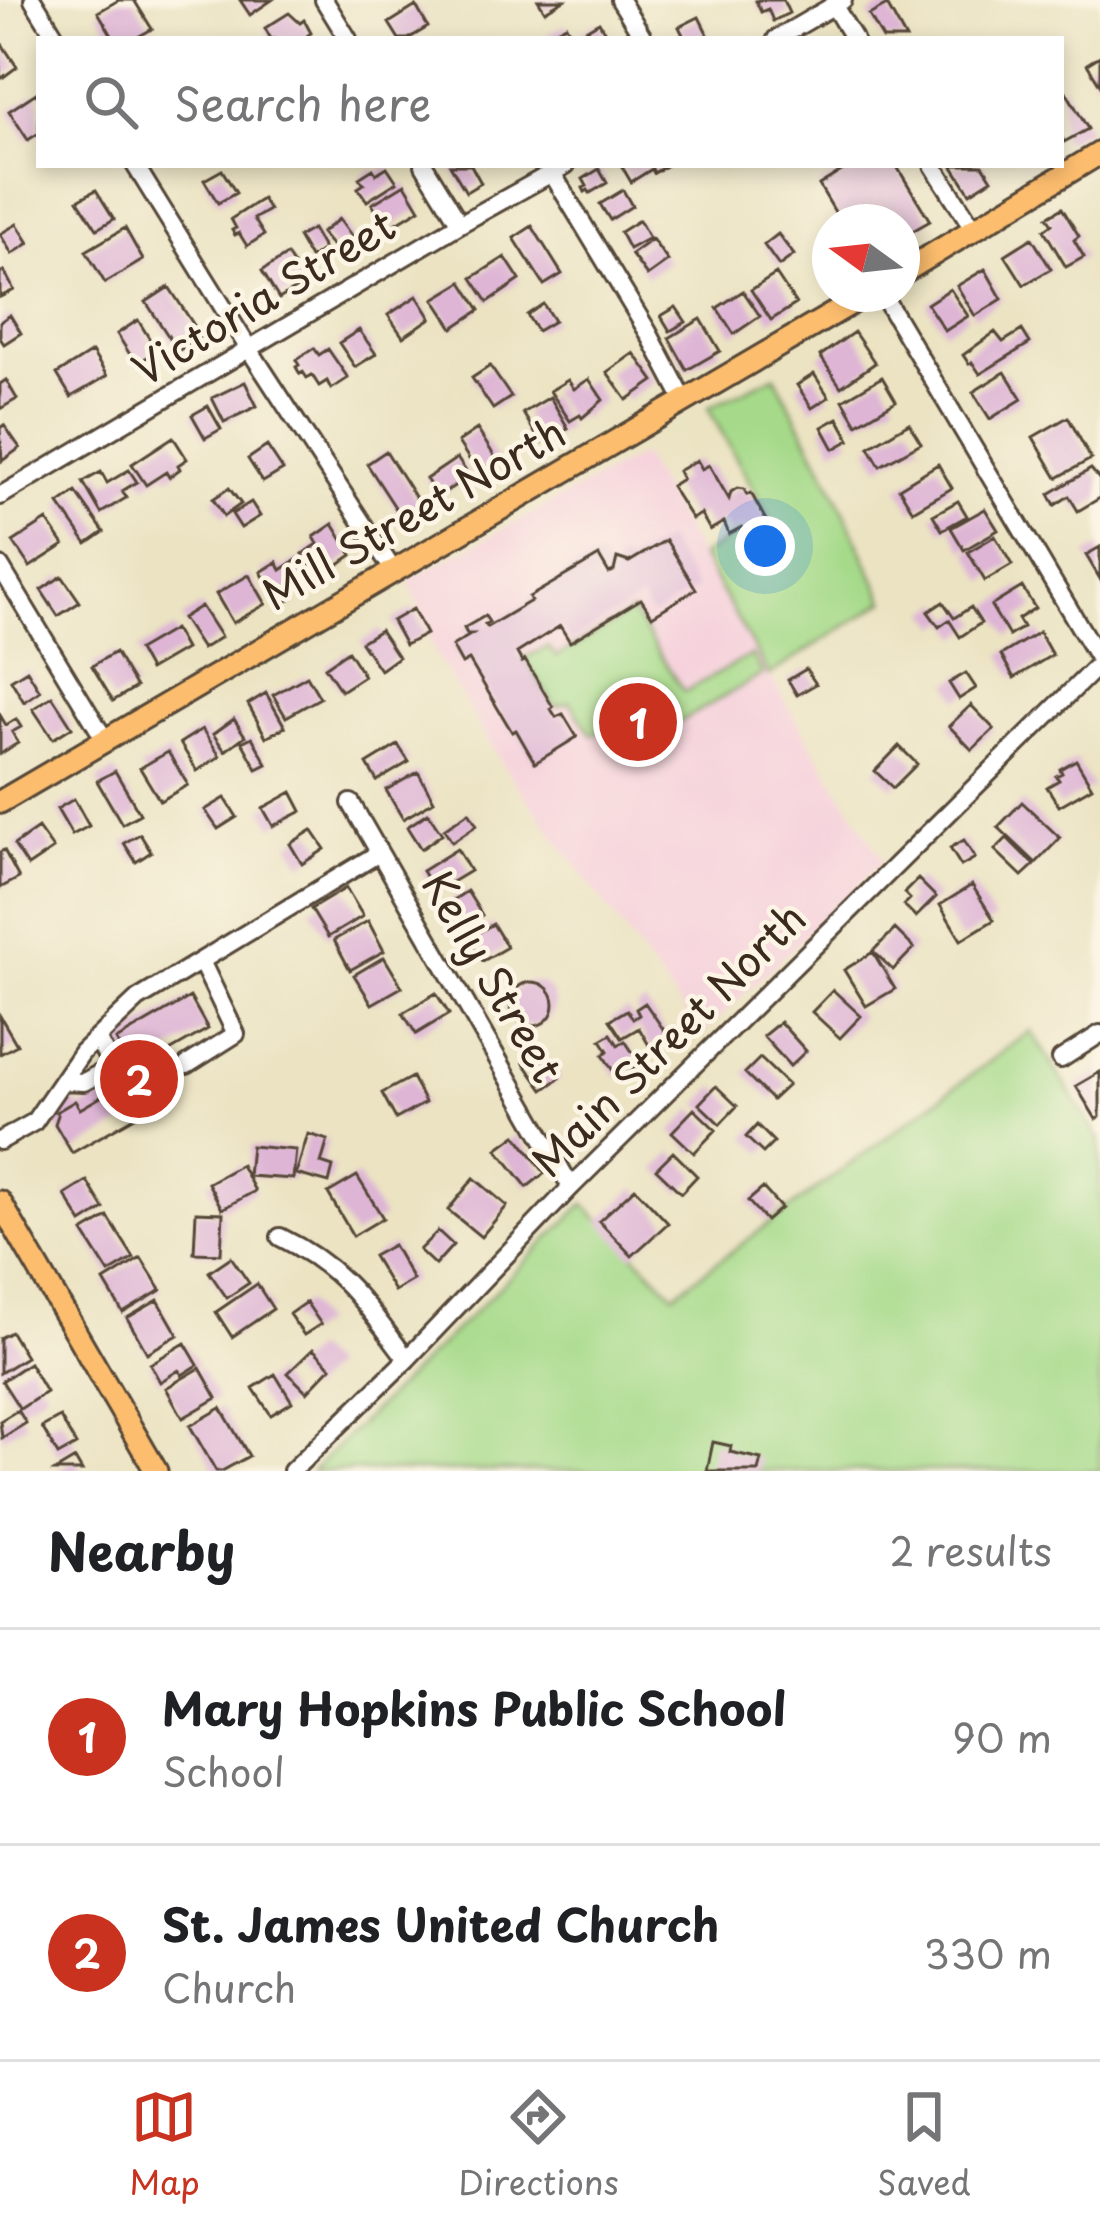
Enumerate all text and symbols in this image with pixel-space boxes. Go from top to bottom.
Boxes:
search box [36,36,1064,168]
text: Search here [174,68,431,136]
icon: search [78,69,144,135]
street label: Victoria Street [119,192,406,399]
north arrow [812,204,920,312]
street label: Mill Street North [250,399,576,624]
your location [735,516,795,576]
pin: 1 [599,677,677,767]
street label: Kelly Street [408,858,580,1093]
street label: Main Street North [516,887,819,1190]
pin: 2 [100,1034,178,1124]
text: Nearby [48,1511,235,1588]
text: 2 results [890,1520,1052,1579]
text: Mary Hopkins Public School [162,1673,786,1741]
text: 1 [78,1707,96,1766]
text: 90 m [952,1707,1052,1766]
text: School [162,1741,285,1800]
text: St. James United Church [162,1889,719,1957]
text: 2 [73,1923,101,1982]
text: 330 m [924,1923,1052,1982]
text: Church [162,1957,296,2016]
tab: Map [129,2084,200,2206]
tab: Directions [458,2084,619,2206]
tab: Saved [877,2084,971,2206]

